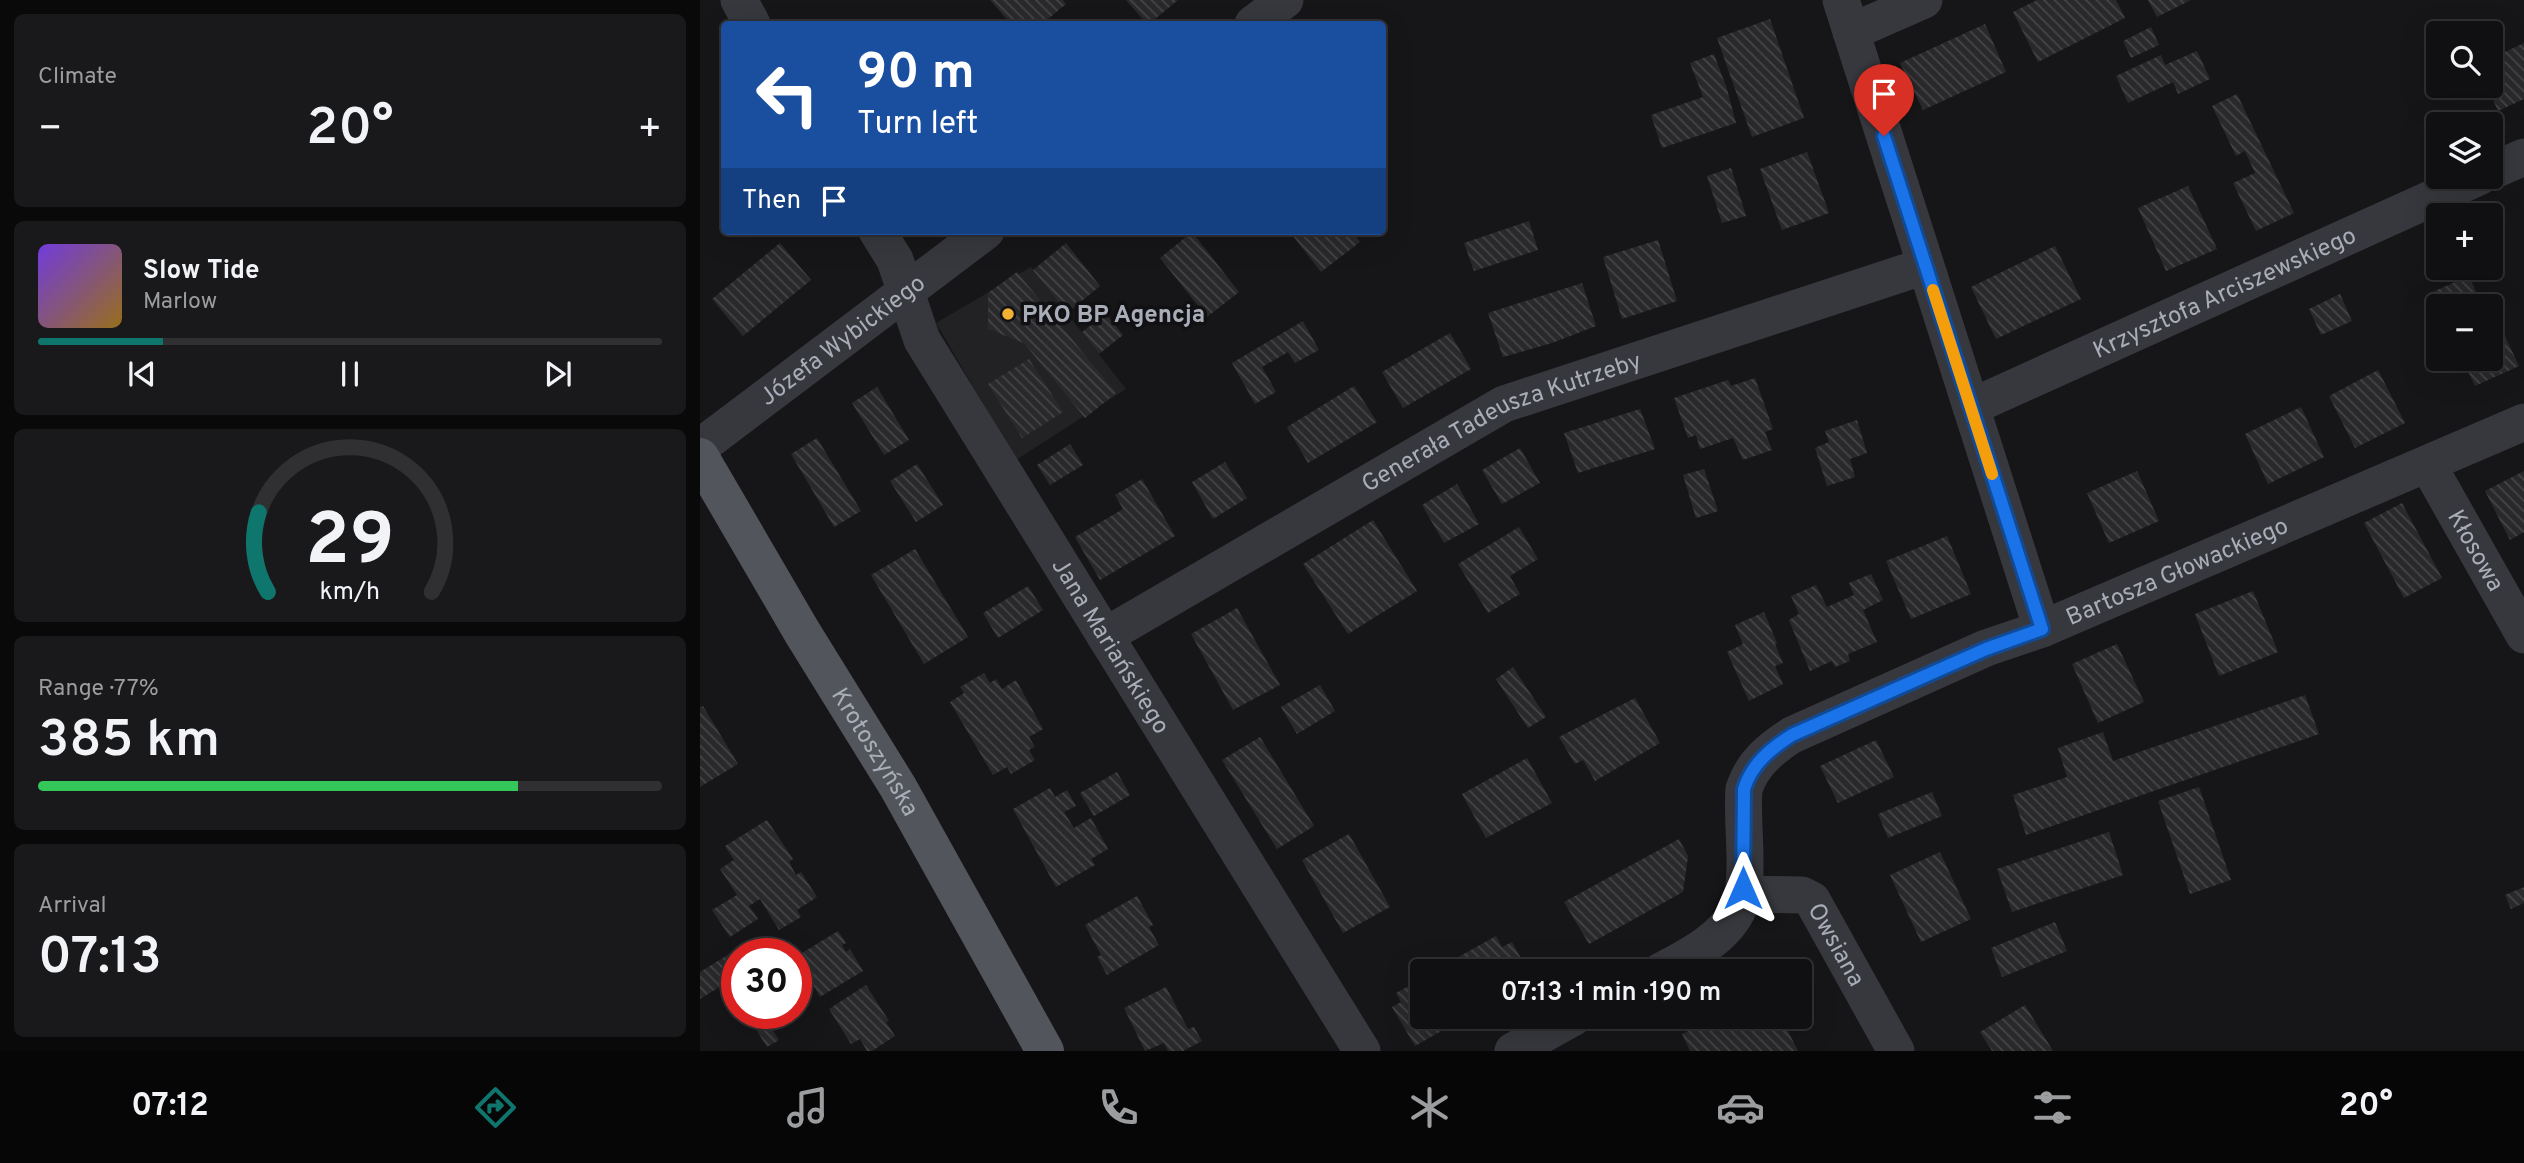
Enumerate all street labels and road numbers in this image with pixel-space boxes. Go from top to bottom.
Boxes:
street label: Krzysztofa Arciszewskiego [2089,222,2361,367]
street label: Józefa Wybickiego [754,269,932,414]
street label: Generała Tadeusza Kutrzeby [1357,347,1646,500]
street label: Kłosowa [2439,505,2509,597]
street label: Bartosza Głowackiego [2062,512,2293,634]
street label: Jana Mariańskiego [1044,553,1175,740]
street label: Krotoszyńska [823,683,924,822]
street label: Owsiana [1800,898,1870,992]

